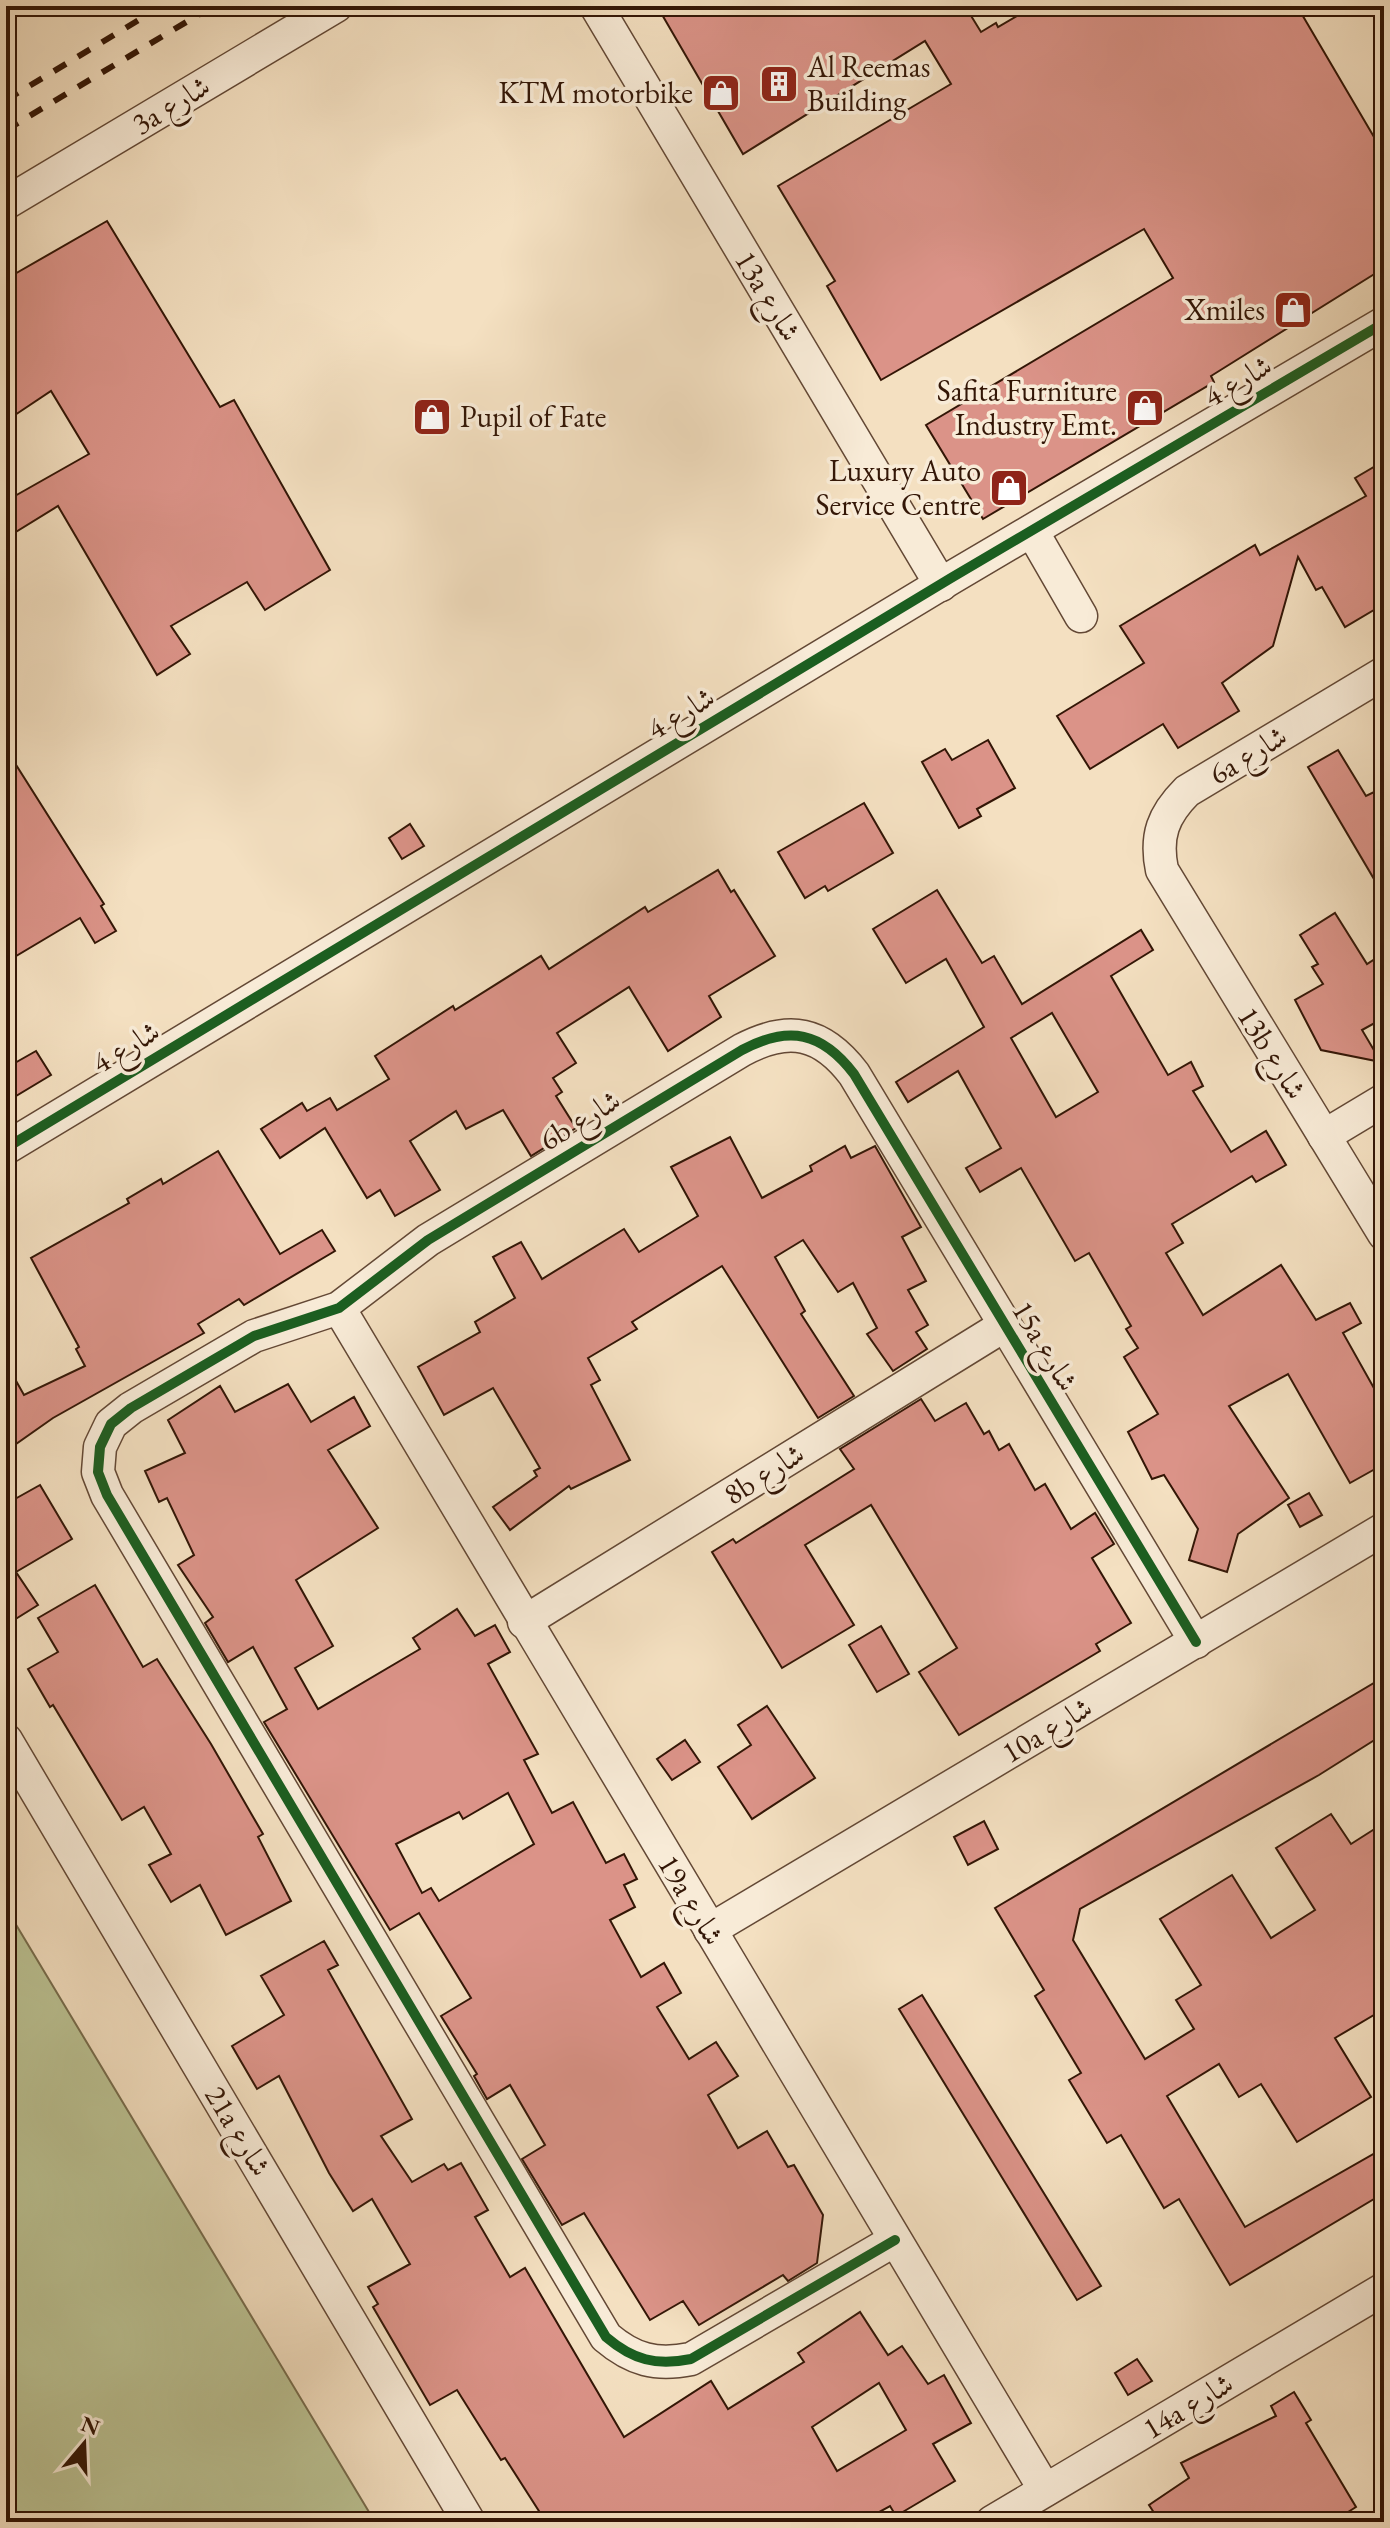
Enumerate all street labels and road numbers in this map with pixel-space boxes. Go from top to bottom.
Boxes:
street label: 3a شارع [124,66,220,148]
street label: 13a شارع [721,243,811,351]
street label: شارع 4 [1197,346,1282,421]
street label: شارع 4 [640,677,725,753]
street label: 6a شارع [1201,716,1297,798]
street label: 13b شارع [1224,999,1316,1110]
street label: شارع 4 [85,1011,170,1087]
street label: 6b شارع [532,1080,631,1164]
street label: 15a شارع [998,1293,1088,1401]
street label: 8b شارع [716,1434,815,1519]
street label: 10a شارع [994,1687,1102,1777]
street label: 19a شارع [644,1847,734,1955]
street label: 21a شارع [191,2078,281,2186]
street label: 14a شارع [1135,2363,1243,2453]

